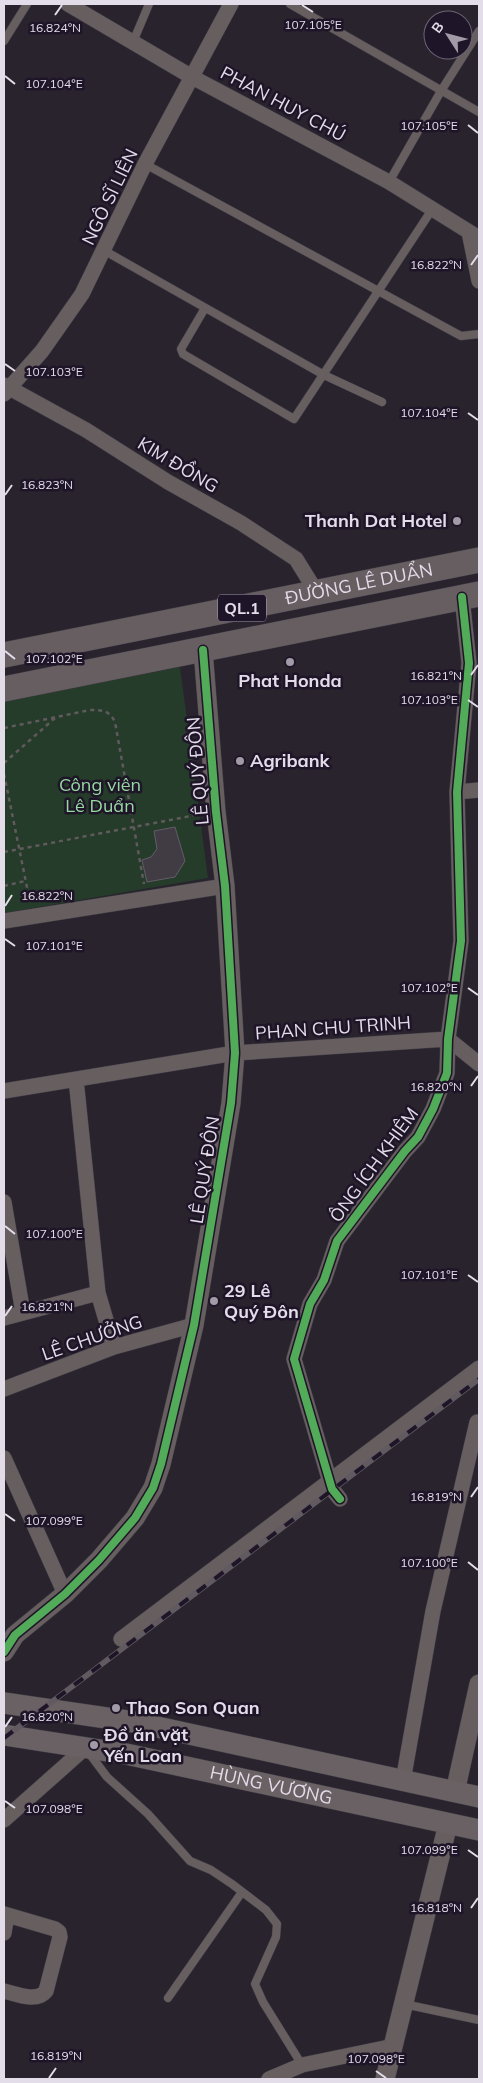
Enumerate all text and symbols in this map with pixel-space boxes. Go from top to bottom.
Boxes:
north arrow [423,10,473,60]
text: 107.105°E [284,17,342,32]
text: B [427,18,448,37]
text: 16.824°N [29,20,81,35]
street label: PHAN HUY CHÚ [217,61,350,146]
text: 107.104°E [25,76,83,91]
text: 107.105°E [400,118,458,133]
street label: NGÔ SĨ LIÊN [76,145,143,249]
text: 16.822°N [410,257,462,272]
text: 107.103°E [25,364,83,379]
text: 107.104°E [400,405,458,420]
street label: KIM ĐỒNG [134,431,223,498]
text: 16.823°N [21,477,73,492]
place label: Thanh Dat Hotel [305,509,447,532]
marker: Thanh Dat Hotel [451,515,463,527]
street label: ĐƯỜNG LÊ DUẨN [283,558,435,610]
road number: QL.1 [218,594,266,622]
text: 107.102°E [25,651,83,666]
marker: Phat Honda [284,656,296,668]
text: 16.821°N [410,668,462,683]
place label: Phat Honda [238,669,342,692]
text: 107.103°E [400,692,458,707]
street label: LÊ QUÝ ĐÔN [181,716,214,826]
place label: Agribank [250,749,331,772]
marker: Agribank [234,755,246,767]
park label: Công viên Lê Duẩn [59,773,141,817]
text: 16.822°N [21,888,73,903]
text: 107.101°E [25,938,83,953]
text: 107.102°E [400,980,458,995]
street label: PHAN CHU TRINH [254,1011,412,1044]
text: 16.820°N [410,1079,462,1094]
street label: ÔNG ÍCH KHIÊM [324,1103,423,1227]
street label: LÊ QUÝ ĐÔN [185,1115,224,1225]
text: 107.100°E [25,1226,83,1241]
text: 107.101°E [400,1267,458,1282]
place label: 29 Lê Quý Đôn [224,1279,299,1323]
marker: 29 Lê Quý Đôn [208,1295,220,1307]
text: 16.821°N [21,1299,73,1314]
street label: LÊ CHƯỞNG [39,1310,145,1365]
text: 16.819°N [410,1489,462,1504]
text: 107.099°E [25,1513,83,1528]
text: 107.100°E [400,1555,458,1570]
place label: Thao Son Quan [126,1696,260,1719]
marker: Thao Son Quan [110,1702,122,1714]
text: 16.820°N [21,1709,73,1724]
place label: Đồ ăn vặt Yến Loan [103,1723,188,1767]
marker: Đồ ăn vặt Yến Loan [88,1739,100,1751]
street label: HÙNG VƯƠNG [208,1760,335,1809]
text: 107.098°E [25,1801,83,1816]
text: 107.099°E [400,1842,458,1857]
text: 16.818°N [410,1900,462,1915]
text: 16.819°N [30,2048,82,2063]
text: 107.098°E [347,2051,405,2066]

